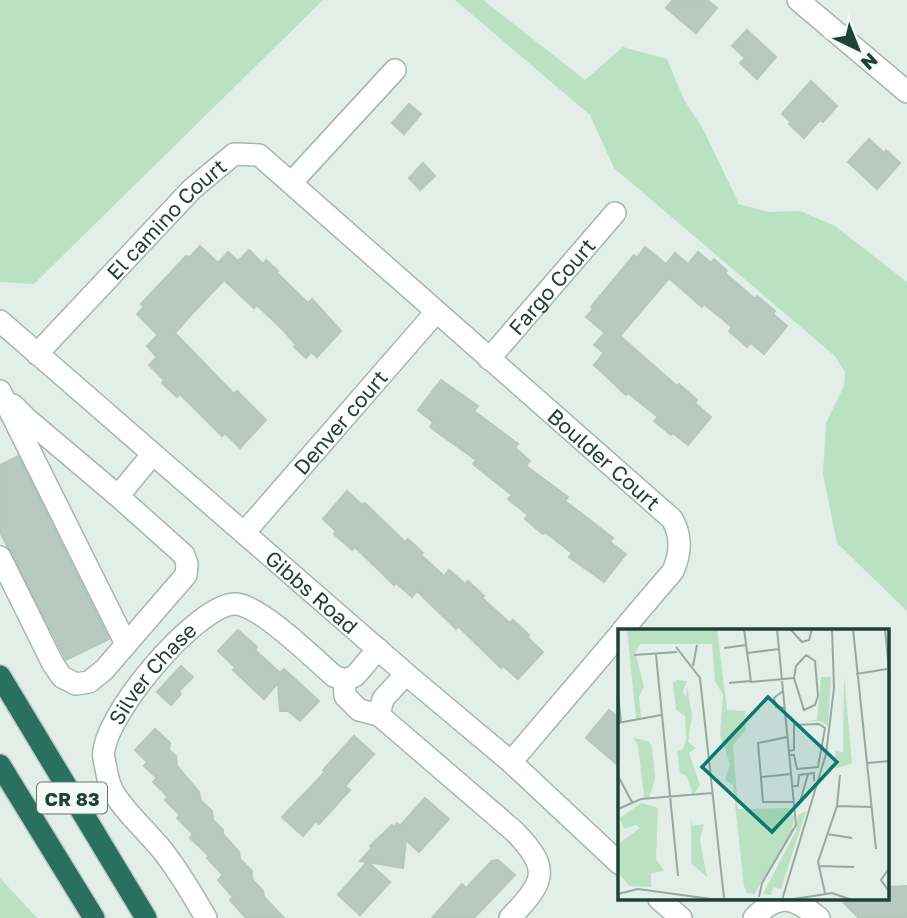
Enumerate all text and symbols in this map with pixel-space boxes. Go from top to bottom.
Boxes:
north arrow [823,14,893,84]
text: N [857,48,883,75]
street label: El camino Court [101,153,231,285]
street label: Fargo Court [503,233,601,340]
street label: Denver court [288,364,393,480]
street label: Boulder Court [543,403,666,516]
street label: Gibbs Road [260,545,363,639]
street label: Silver Chase [103,617,202,729]
inset map [618,629,890,900]
road number: CR 83 [37,782,107,814]

